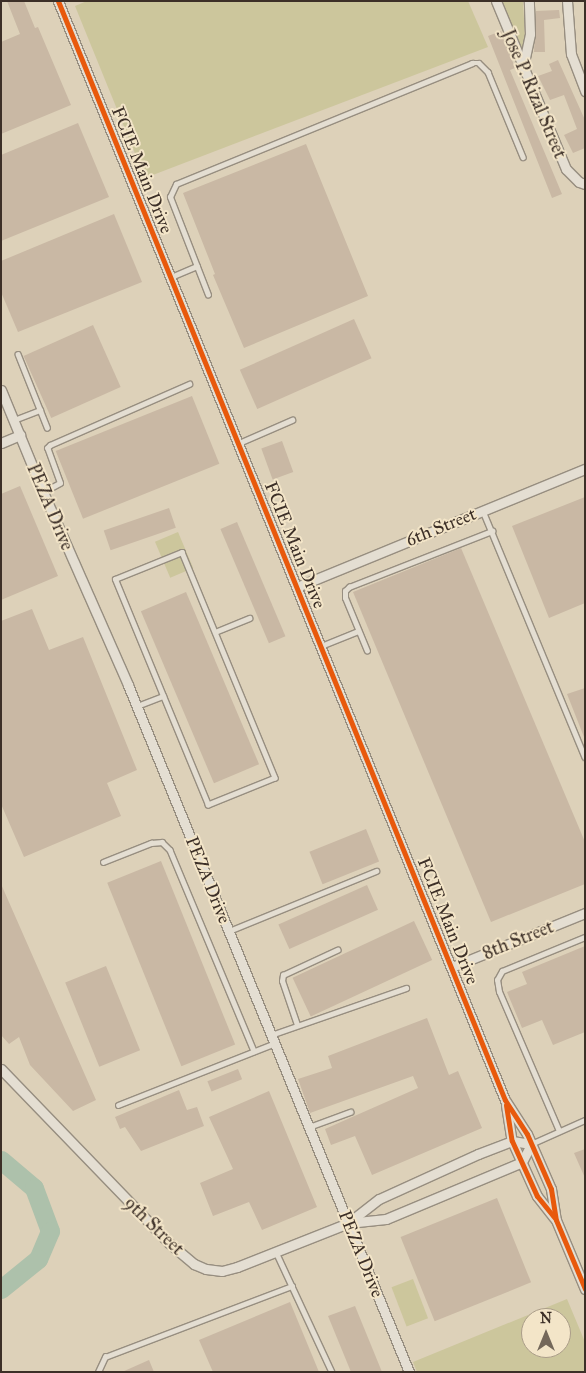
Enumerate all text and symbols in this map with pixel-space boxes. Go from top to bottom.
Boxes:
street label: Jose P. Rizal Street [497,26,571,162]
street label: FCIE Main Drive [107,103,177,237]
street label: PEZA Drive [22,460,78,554]
street label: FCIE Main Drive [260,478,330,612]
street label: 6th Street [403,503,479,551]
street label: PEZA Drive [181,833,235,927]
street label: FCIE Main Drive [413,854,483,988]
street label: 8th Street [479,916,557,964]
street label: 9th Street [120,1192,188,1260]
street label: PEZA Drive [334,1207,388,1301]
north arrow [521,1308,571,1358]
text: N [540,1310,552,1327]

